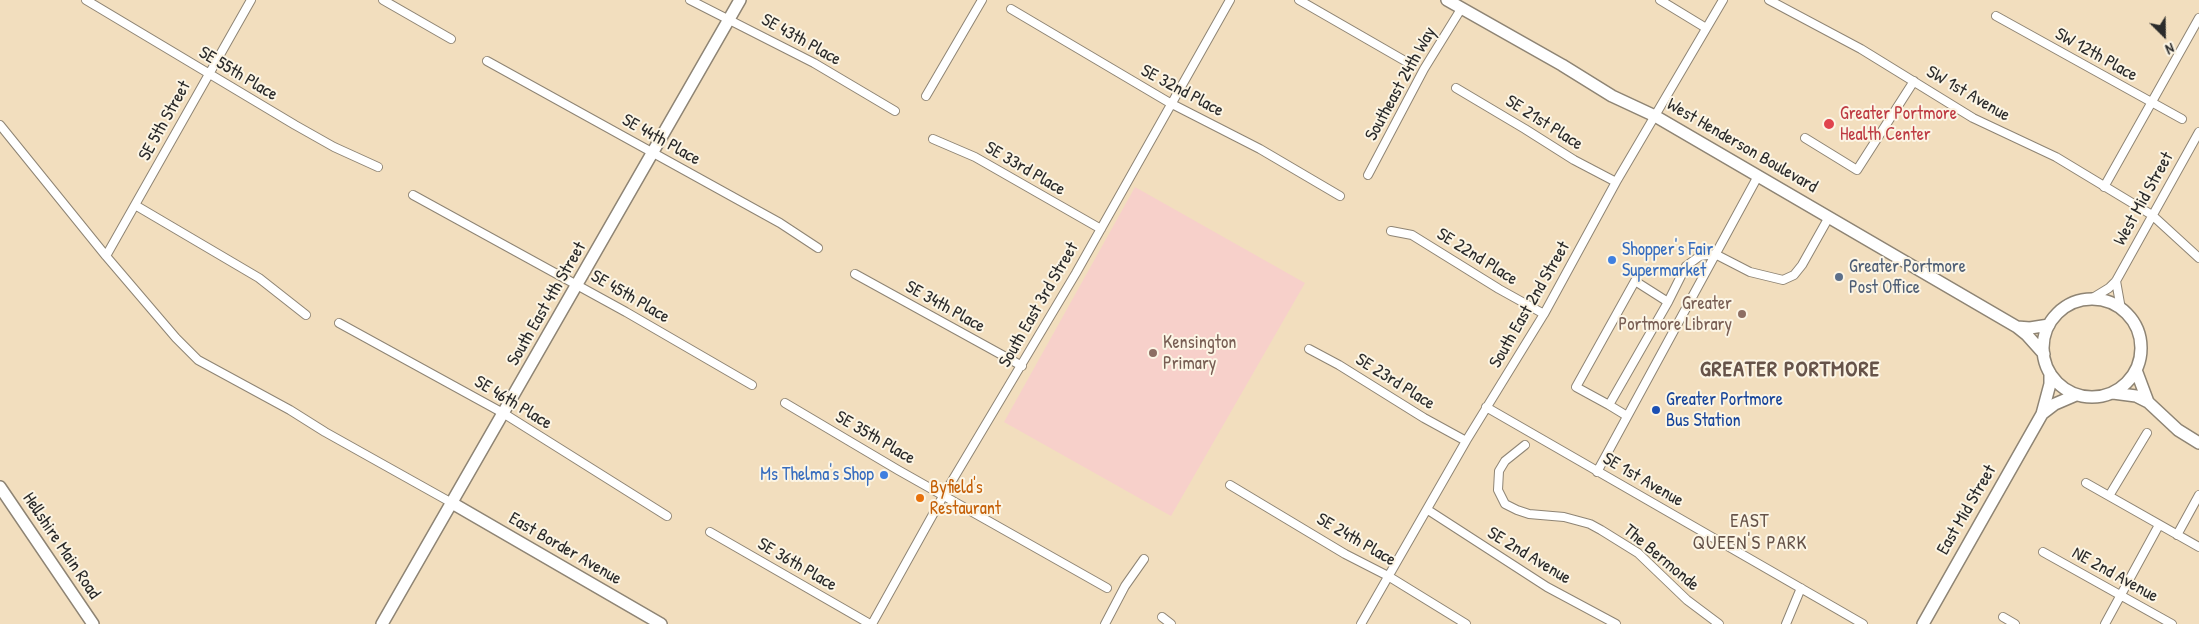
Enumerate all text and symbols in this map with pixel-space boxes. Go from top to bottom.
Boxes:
street label: SE 43th Place [757,9,845,71]
north arrow [2139,10,2189,60]
street label: Southeast 24th Way [1361,23,1441,145]
street label: SW 12th Place [2051,23,2141,87]
text: N [2163,39,2177,59]
street label: SE 55th Place [195,42,281,106]
street label: SE 32nd Place [1137,60,1227,122]
street label: SW 1st Avenue [1922,61,2014,127]
street label: SE 5th Street [134,77,196,165]
street label: SE 21st Place [1501,91,1587,155]
street label: West Henderson Boulevard [1663,94,1821,198]
place label: Greater Portmore Health Center [1840,103,1957,146]
street label: SE 44th Place [618,110,704,170]
marker: Greater Portmore Health Center [1822,117,1836,131]
street label: SE 33rd Place [981,137,1069,201]
street label: West Mid Street [2110,149,2178,249]
street label: SE 22nd Place [1433,224,1521,290]
street label: South East 4th Street [503,238,591,370]
street label: South East 2nd Street [1485,238,1575,372]
street label: South East 3rd Street [994,239,1084,371]
place label: Shopper's Fair Supermarket [1622,239,1713,282]
marker: Shopper's Fair Supermarket [1606,254,1618,266]
place label: Greater Portmore Post Office [1849,256,1966,298]
street label: SE 45th Place [587,266,673,328]
marker: Greater Portmore Post Office [1833,271,1845,283]
street label: SE 34th Place [901,276,989,338]
place label: Greater Portmore Library [1619,293,1732,336]
marker: Greater Portmore Library [1736,308,1748,320]
place label: Kensington Primary [1163,332,1236,374]
marker: Kensington Primary [1147,347,1159,359]
street label: SE 23rd Place [1351,349,1439,415]
district label: GREATER PORTMORE [1698,357,1882,383]
street label: SE 46th Place [470,371,556,435]
place label: Greater Portmore Bus Station [1666,389,1783,432]
marker: Greater Portmore Bus Station [1650,404,1662,416]
street label: SE 35th Place [831,407,919,469]
street label: SE 1st Avenue [1599,448,1687,512]
street label: East Mid Street [1933,461,2001,559]
place label: Ms Thelma's Shop [760,464,874,486]
marker: Ms Thelma's Shop [878,469,890,481]
place label: Byfield's Restaurant [930,477,1001,520]
street label: Hellshire Main Road [17,489,105,603]
marker: Byfield's Restaurant [914,492,926,504]
street label: East Border Avenue [505,508,625,590]
street label: SE 24th Place [1312,509,1400,571]
district label: EAST QUEEN'S PARK [1691,511,1809,555]
street label: The Bermonde [1619,520,1703,596]
street label: SE 2nd Avenue [1483,523,1575,589]
street label: SE 36th Place [753,534,841,596]
street label: NE 2nd Avenue [2068,543,2162,607]

